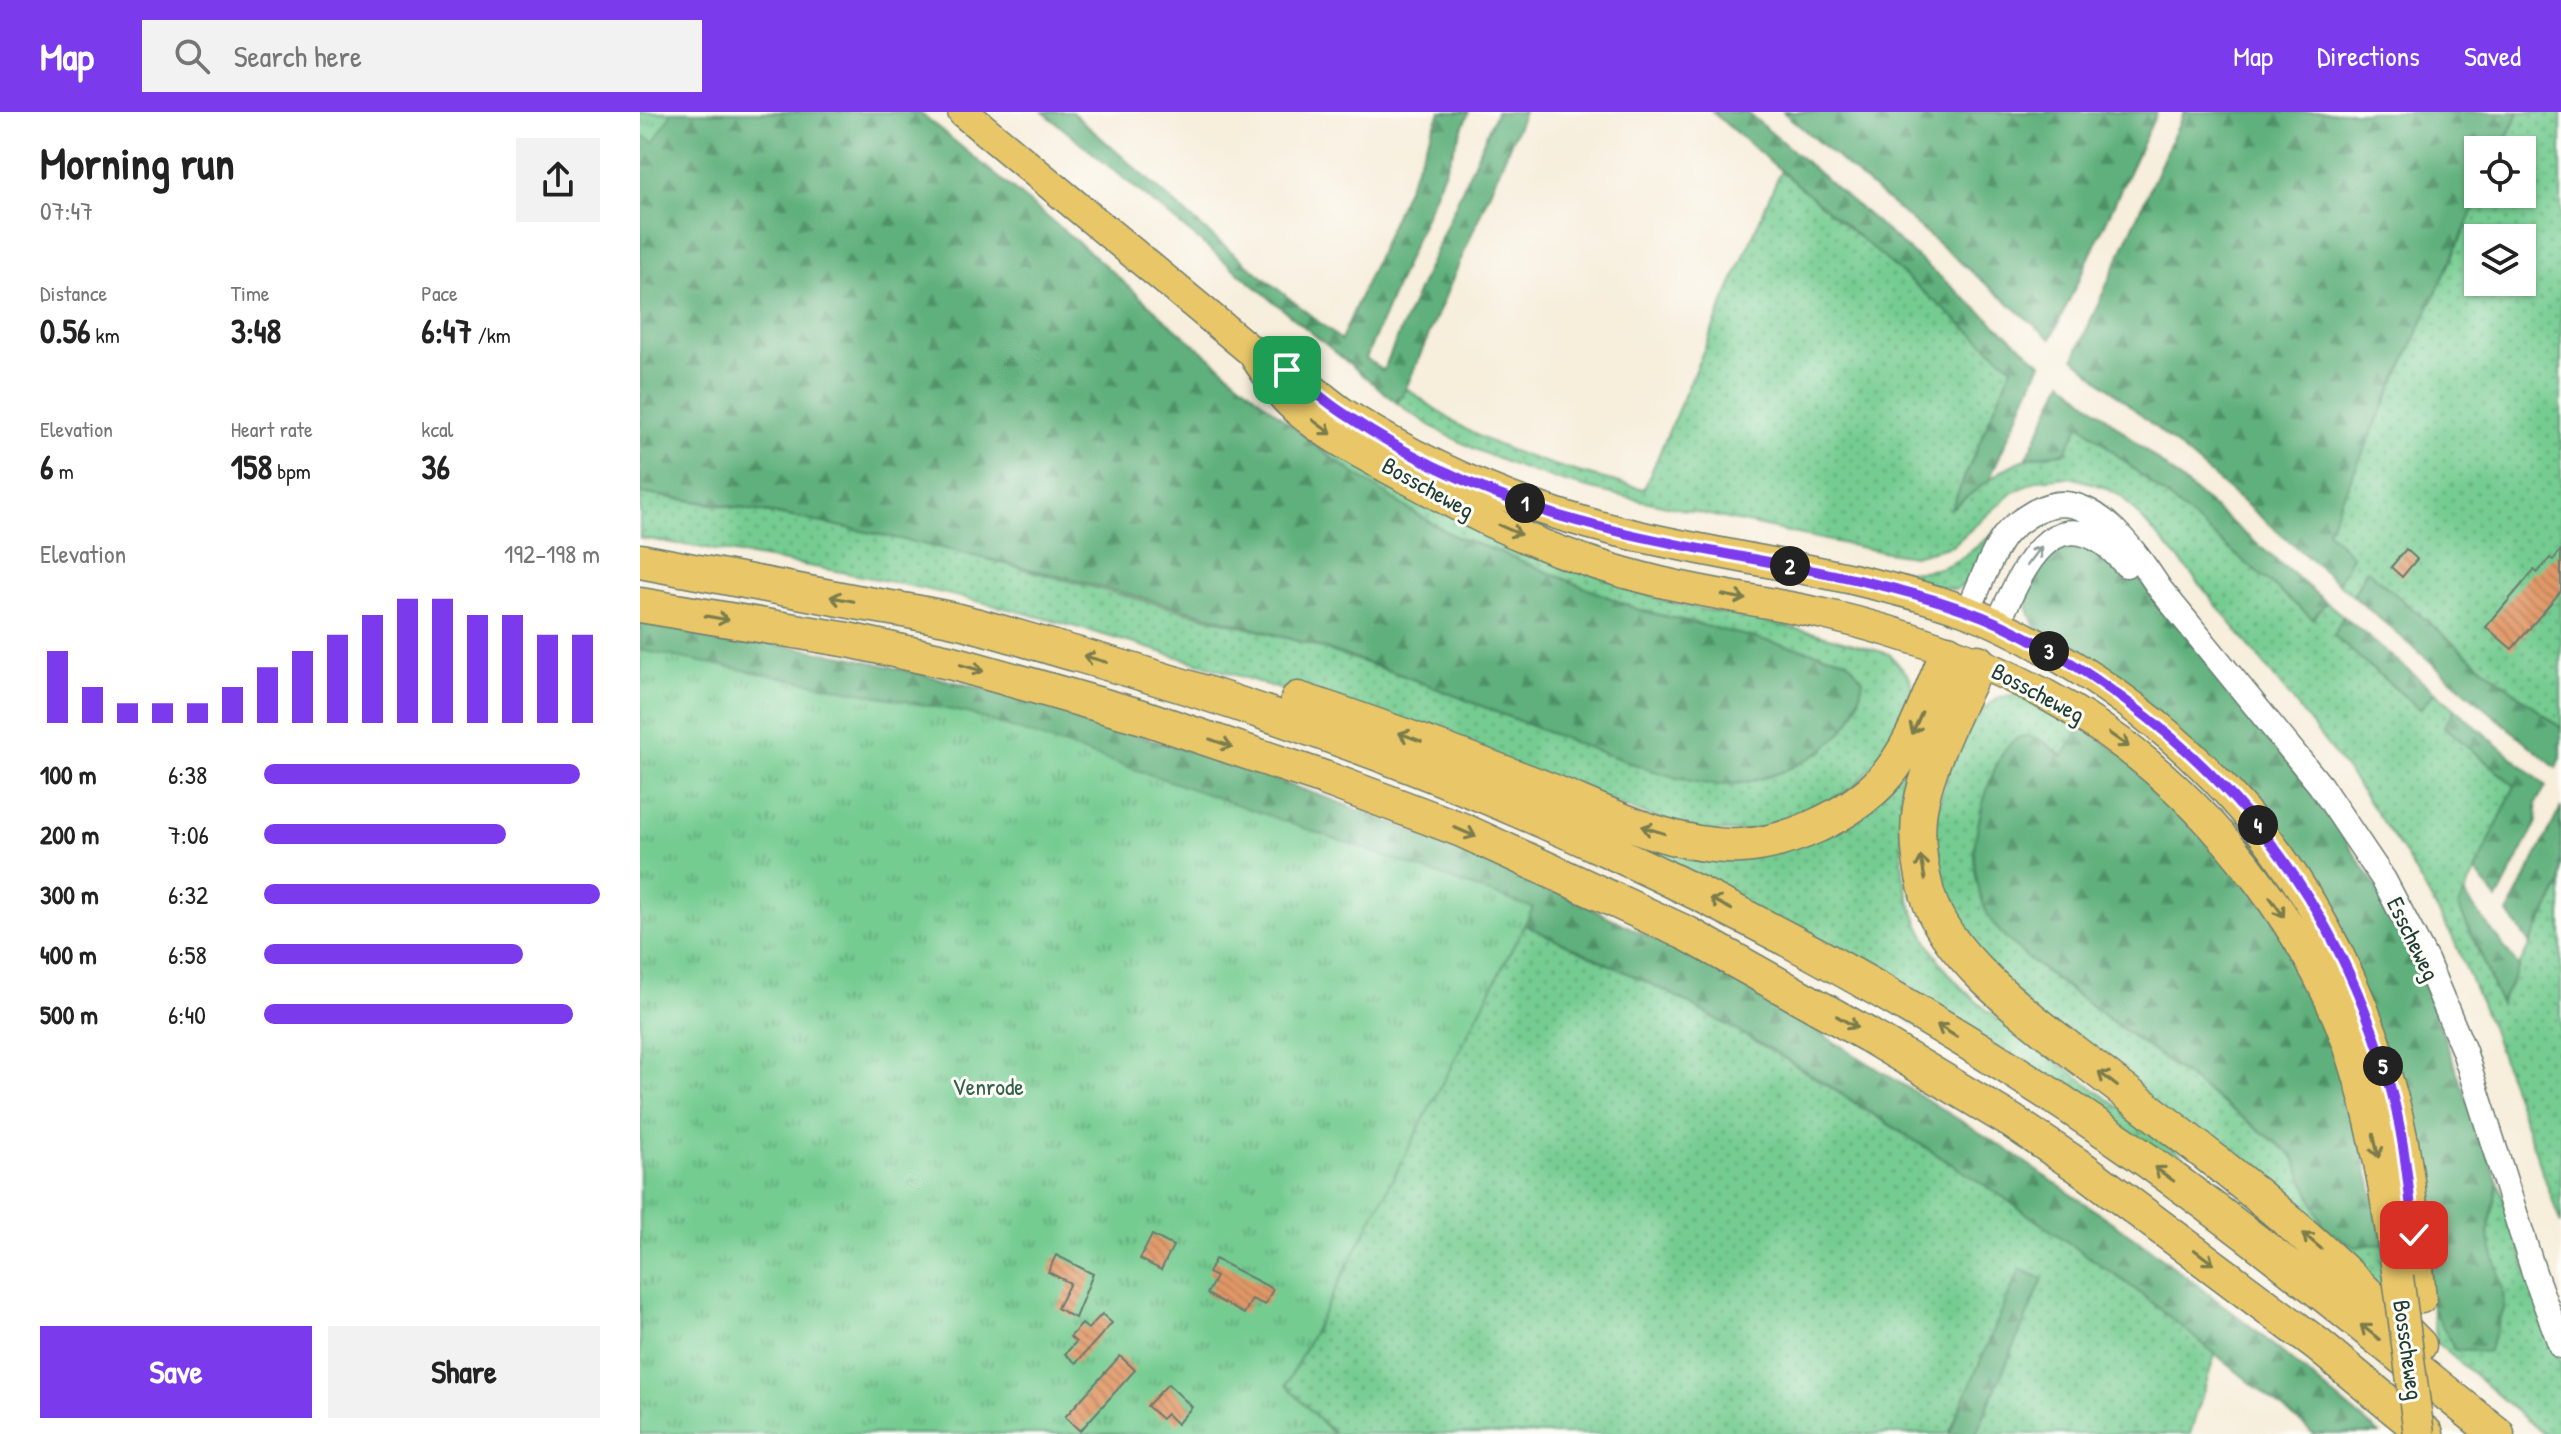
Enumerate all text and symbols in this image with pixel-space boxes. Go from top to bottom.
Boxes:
search box [142,20,702,92]
text: Map [40,30,94,82]
icon: search [170,34,214,78]
text: Search here [234,36,362,76]
text: Map [2233,37,2273,75]
text: Directions [2317,37,2420,75]
text: Saved [2464,37,2521,75]
text: Morning run [40,133,235,193]
map controls [2464,136,2536,296]
button: locate [2464,136,2536,208]
button: share [516,138,600,222]
text: 07:47 [40,193,93,228]
button: layers [2464,224,2536,296]
text: Distance [40,278,107,308]
text: Time [231,278,270,308]
text: Pace [421,278,458,308]
text: 0.56 [40,308,90,354]
text: 3:48 [231,308,281,354]
text: 6:47 [421,308,472,354]
text: km [90,320,120,350]
text: /km [472,320,511,350]
pin [1253,336,1321,404]
icon: arrive [1265,348,1309,392]
text: Elevation [40,414,113,444]
text: Heart rate [231,414,313,444]
text: kcal [421,414,453,444]
one-way arrow [1310,418,1332,435]
text: 6 [40,444,54,490]
text: 158 [231,444,272,490]
text: 36 [421,444,450,490]
street label: Bosscheweg [1377,449,1480,526]
text: m [54,456,74,486]
text: bpm [272,456,311,486]
pin: 1 [1505,483,1545,523]
text: 1 [1521,488,1529,518]
one-way arrow [1498,524,1522,539]
text: Elevation [40,536,126,571]
text: 192–198 m [504,536,600,571]
pin: 2 [1770,546,1810,586]
one-way arrow [2025,546,2042,567]
text: 2 [1785,551,1795,581]
one-way arrow [1721,590,1747,605]
one-way arrow [830,591,856,606]
one-way arrow [704,611,729,626]
pin: 3 [2029,631,2069,671]
text: 3 [2044,636,2054,666]
one-way arrow [1083,651,1109,666]
street label: Bosscheweg [1987,654,2090,730]
one-way arrow [958,661,984,676]
one-way arrow [1908,710,1923,735]
one-way arrow [1398,729,1423,743]
one-way arrow [2108,732,2130,748]
one-way arrow [1208,737,1233,752]
text: 100 m [40,757,96,792]
text: 6:38 [168,757,207,792]
pin: 4 [2238,805,2278,845]
text: 4 [2254,810,2262,840]
text: 200 m [40,817,99,852]
text: 7:06 [168,817,209,852]
one-way arrow [1640,822,1666,837]
one-way arrow [1452,826,1477,841]
one-way arrow [1914,856,1929,882]
text: 300 m [40,877,99,912]
text: 6:32 [168,877,208,912]
street label: Esscheweg [2380,891,2448,986]
one-way arrow [1710,895,1733,911]
one-way arrow [2268,896,2285,917]
text: 400 m [40,937,97,972]
text: 6:58 [168,937,207,972]
text: 500 m [40,997,98,1032]
text: 6:40 [168,997,206,1032]
one-way arrow [1835,1015,1858,1031]
one-way arrow [1937,1023,1959,1039]
pin: 5 [2363,1046,2403,1086]
text: 5 [2378,1051,2388,1081]
park label: Venrode [952,1070,1024,1102]
one-way arrow [2098,1070,2119,1087]
one-way arrow [2369,1132,2384,1158]
one-way arrow [2154,1166,2176,1182]
pin [2380,1201,2448,1269]
icon: check [2392,1213,2436,1257]
one-way arrow [2302,1232,2322,1250]
one-way arrow [2193,1249,2214,1266]
street label: Bosscheweg [2386,1298,2432,1402]
one-way arrow [2360,1324,2381,1341]
button: Save [40,1326,312,1418]
button: Share [328,1326,600,1418]

